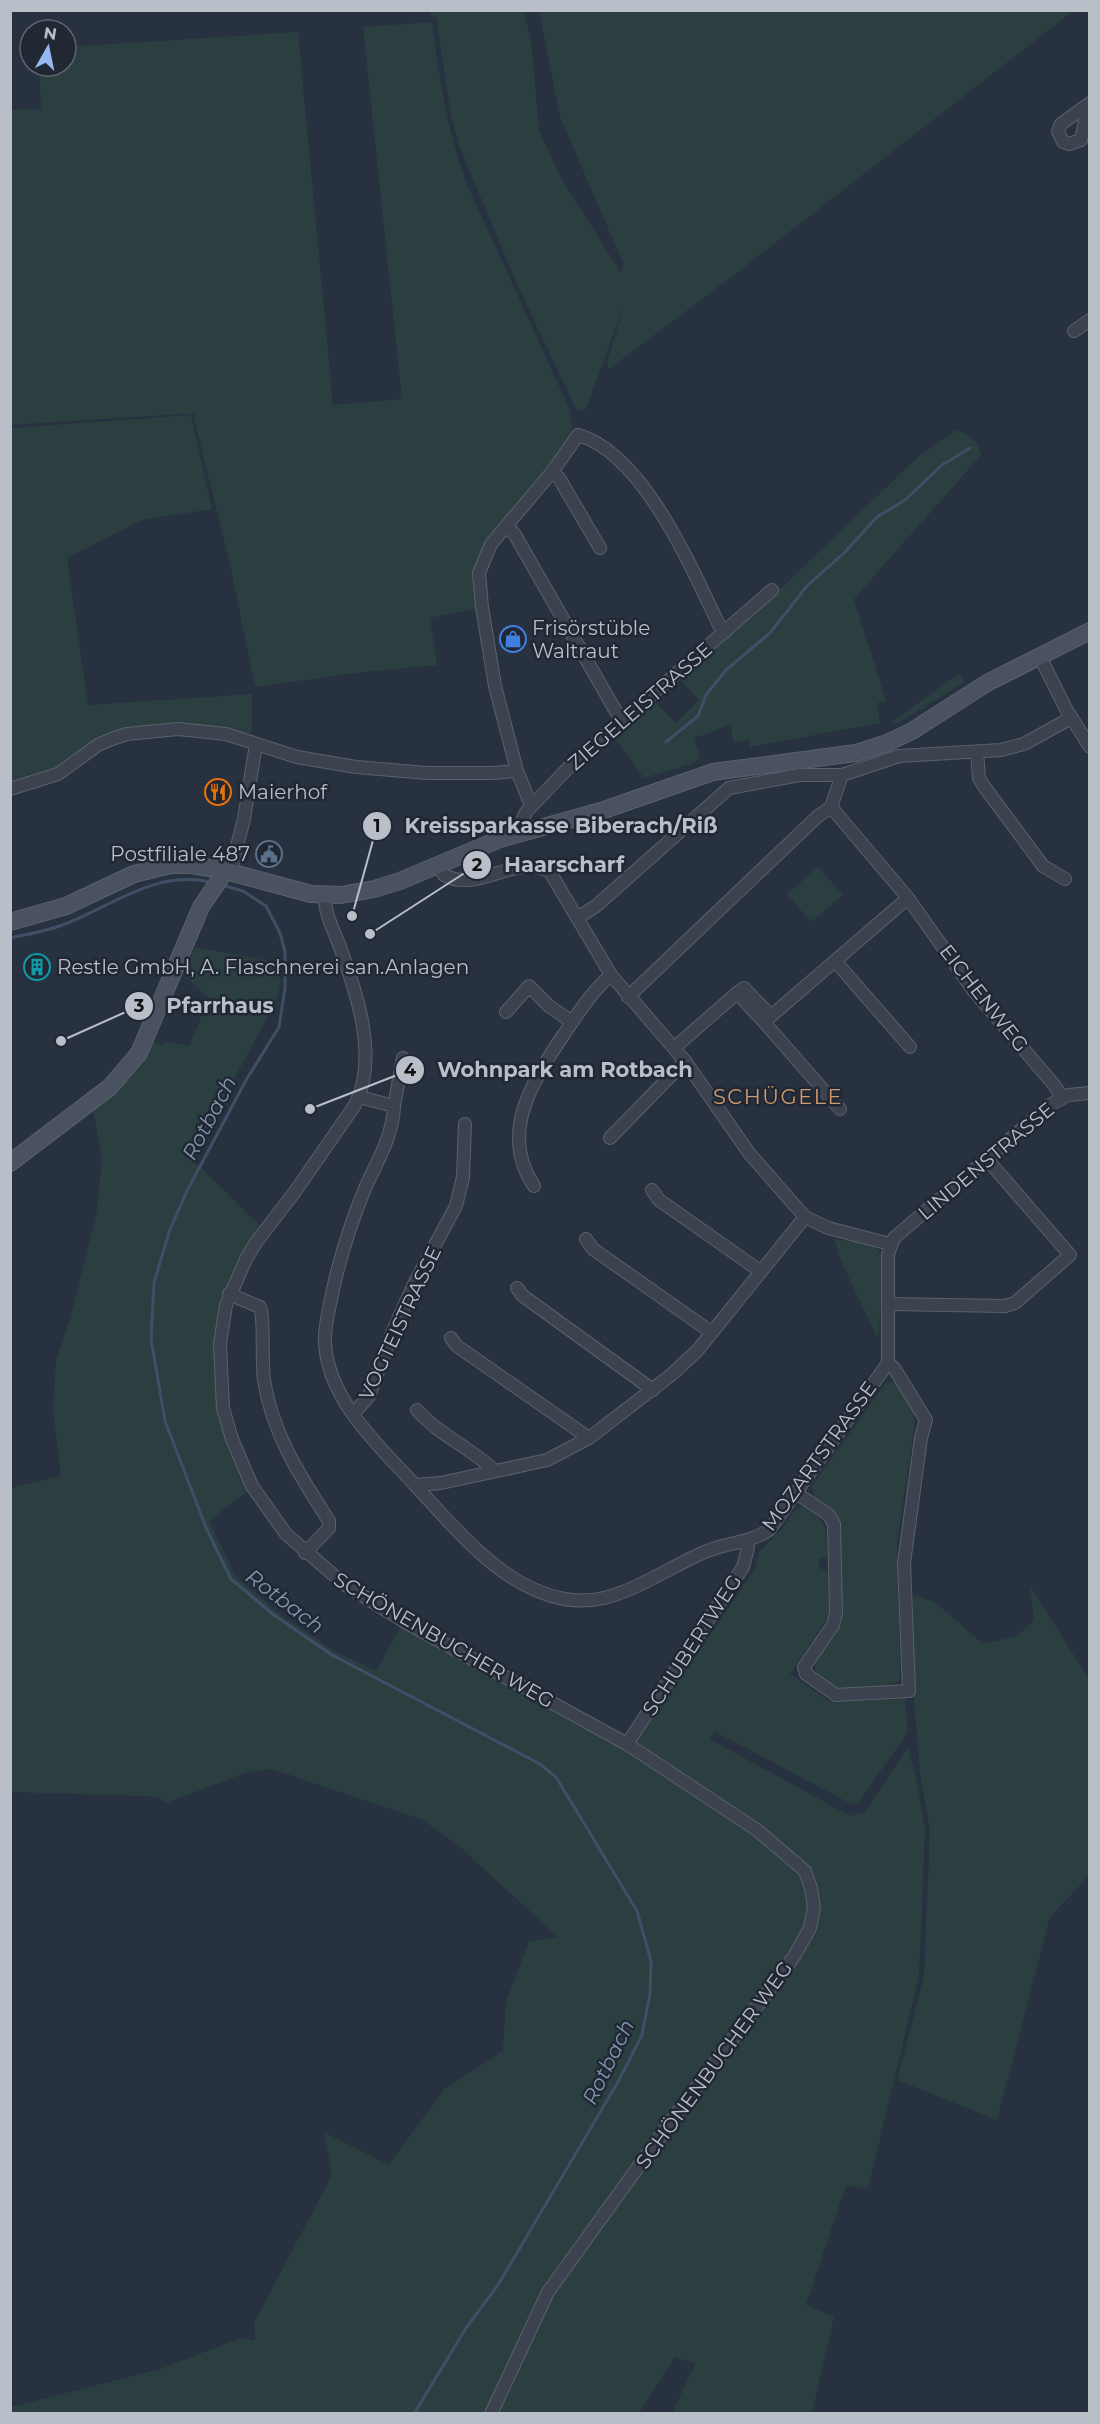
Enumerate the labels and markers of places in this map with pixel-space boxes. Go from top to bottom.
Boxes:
place label: Frisörstüble Waltraut [532,616,650,663]
shop icon: Frisörstüble Waltraut [498,624,528,654]
restaurant icon: Maierhof [203,777,233,807]
place label: Maierhof [238,780,328,804]
callout: Kreissparkasse Biberach/Riß [362,806,729,845]
public building icon: Postfiliale 487 [254,839,284,869]
place label: Postfiliale 487 [110,842,250,866]
callout: Haarscharf [462,845,636,884]
building icon: Restle GmbH, A. Flaschnerei san.Anlagen [22,952,52,982]
place label: Restle GmbH, A. Flaschnerei san.Anlagen [57,955,469,979]
callout: Pfarrhaus [124,987,286,1026]
callout: Wohnpark am Rotbach [395,1050,704,1089]

